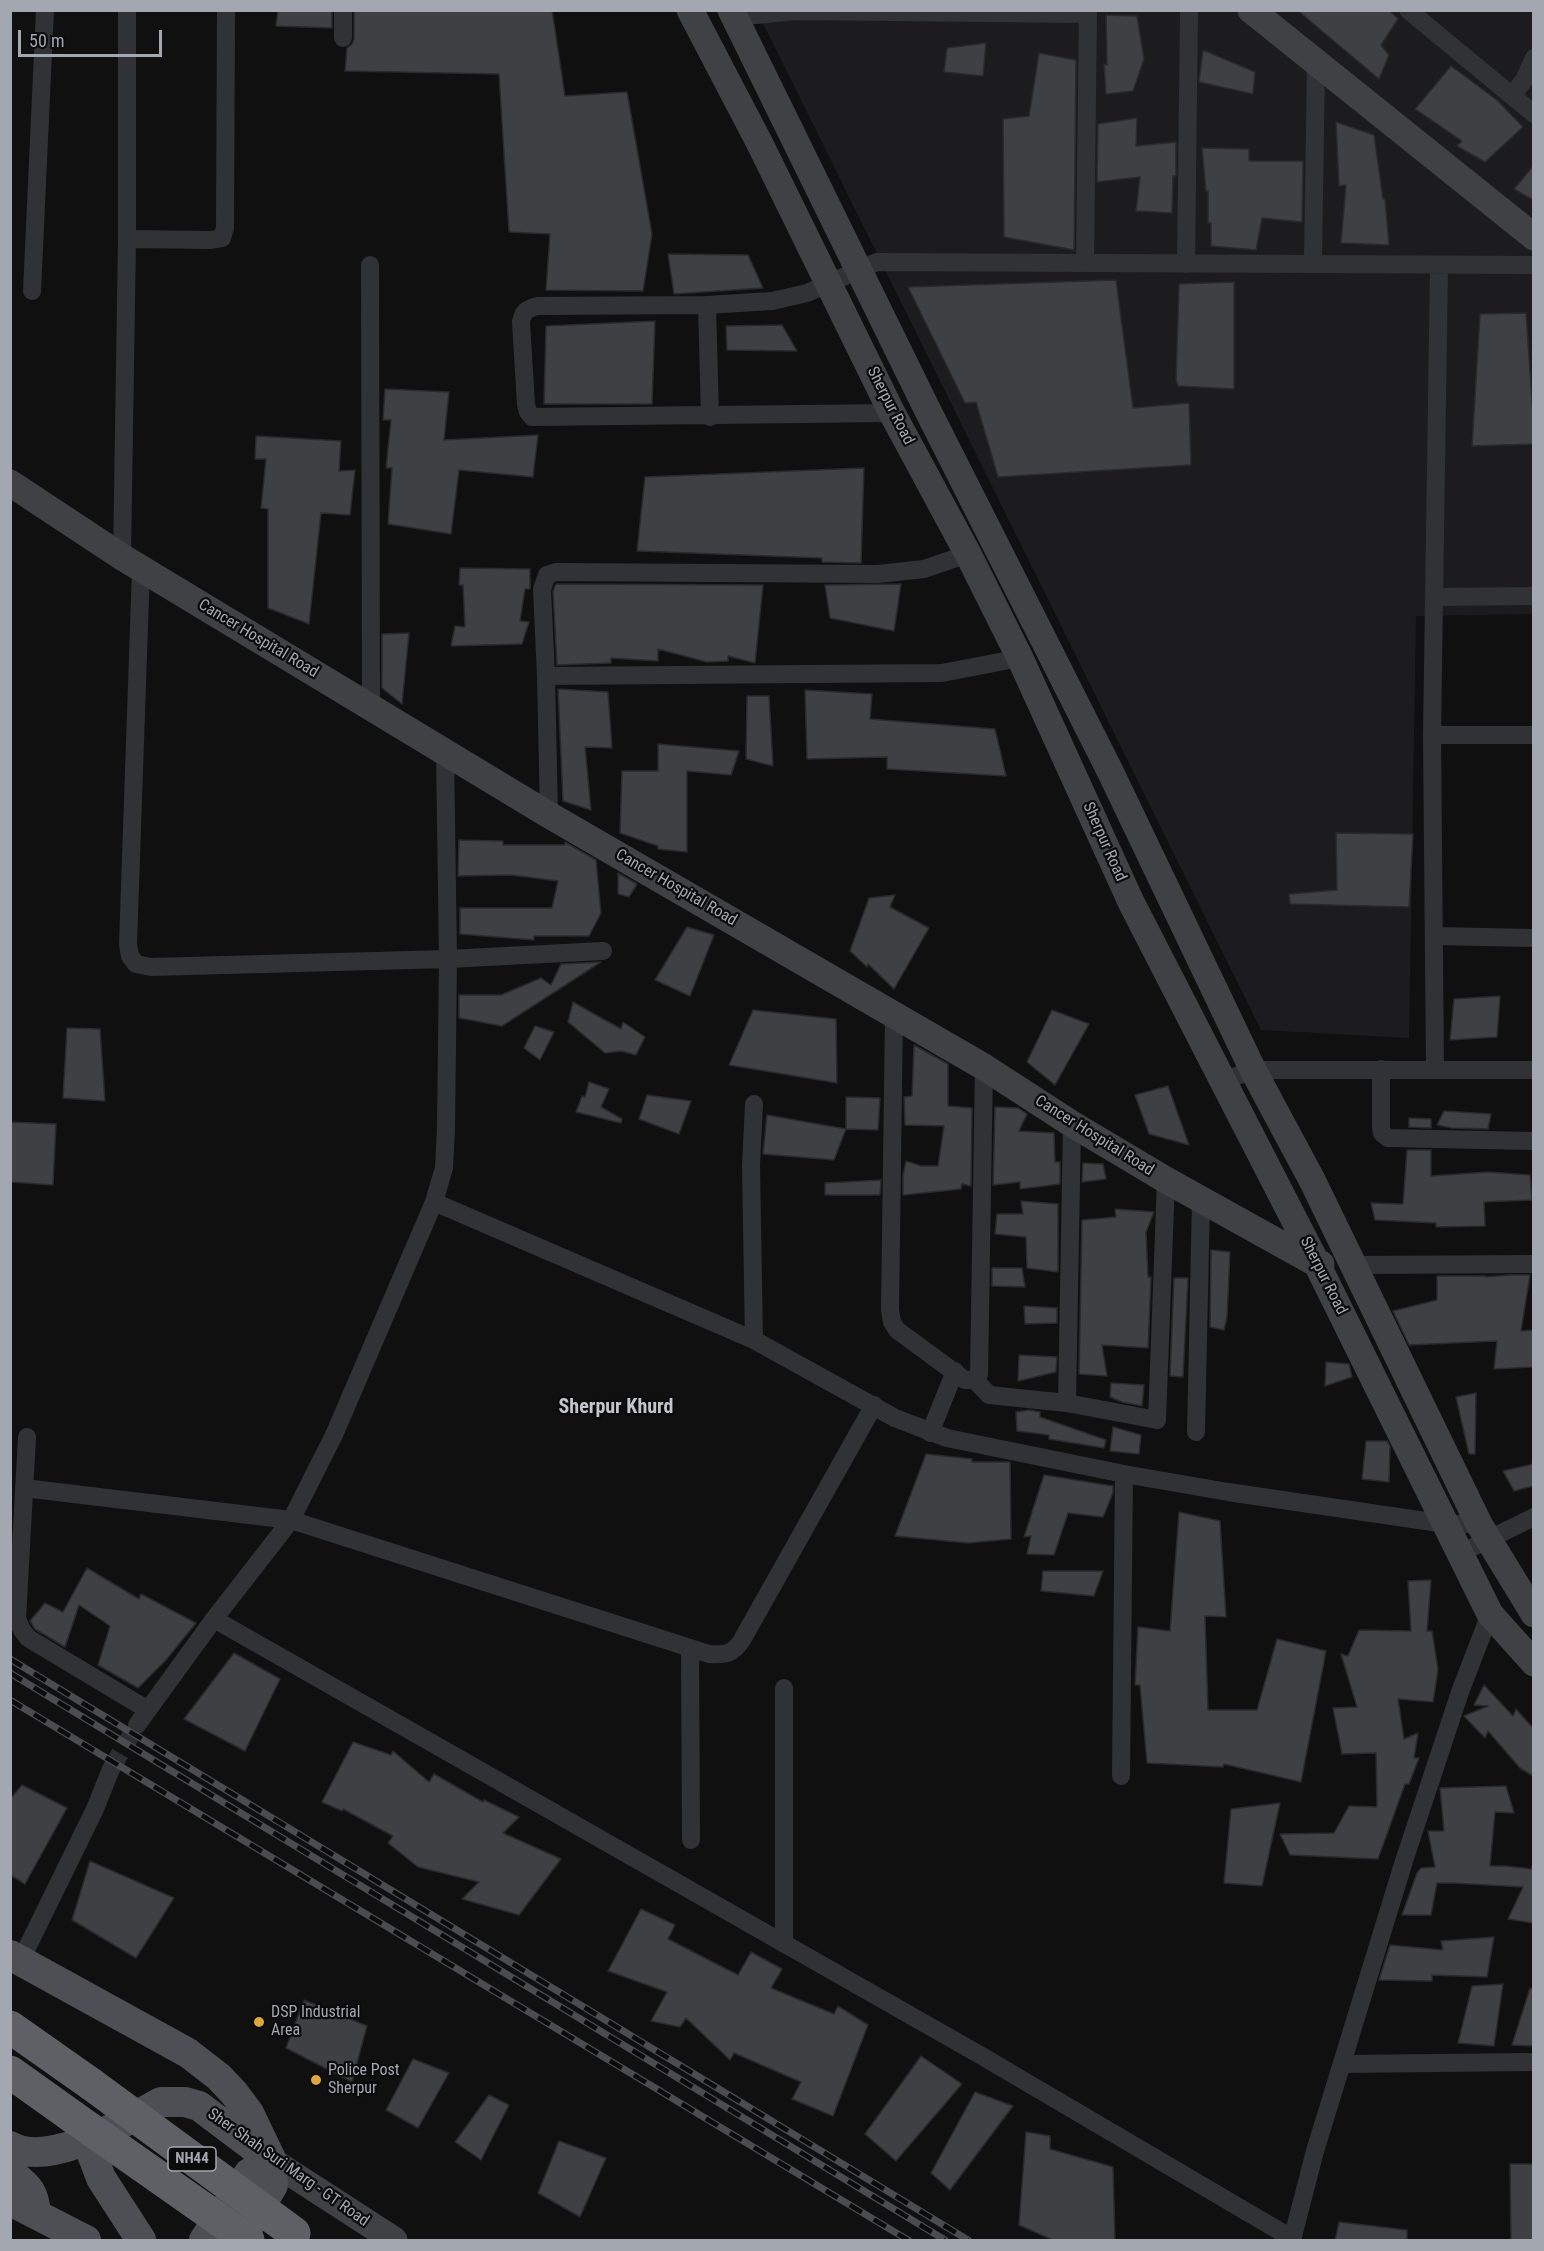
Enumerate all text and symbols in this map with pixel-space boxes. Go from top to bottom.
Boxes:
scale bar [21,18,165,56]
text: 50 m [29,30,64,51]
street label: Sherpur Road [862,364,918,448]
street label: Cancer Hospital Road [195,596,321,682]
street label: Sherpur Road [1078,799,1130,885]
street label: Cancer Hospital Road [612,846,740,930]
street label: Cancer Hospital Road [1031,1092,1157,1180]
street label: Sherpur Road [1295,1234,1351,1318]
district label: Sherpur Khurd [559,1396,673,1420]
place label: DSP Industrial Area [271,2003,360,2041]
marker: DSP Industrial Area [252,2015,266,2029]
place label: Police Post Sherpur [328,2061,400,2099]
marker: Police Post Sherpur [309,2073,323,2087]
street label: Sher Shah Suri Marg - GT Road [204,2105,372,2231]
road number: NH44 [168,2147,216,2171]

